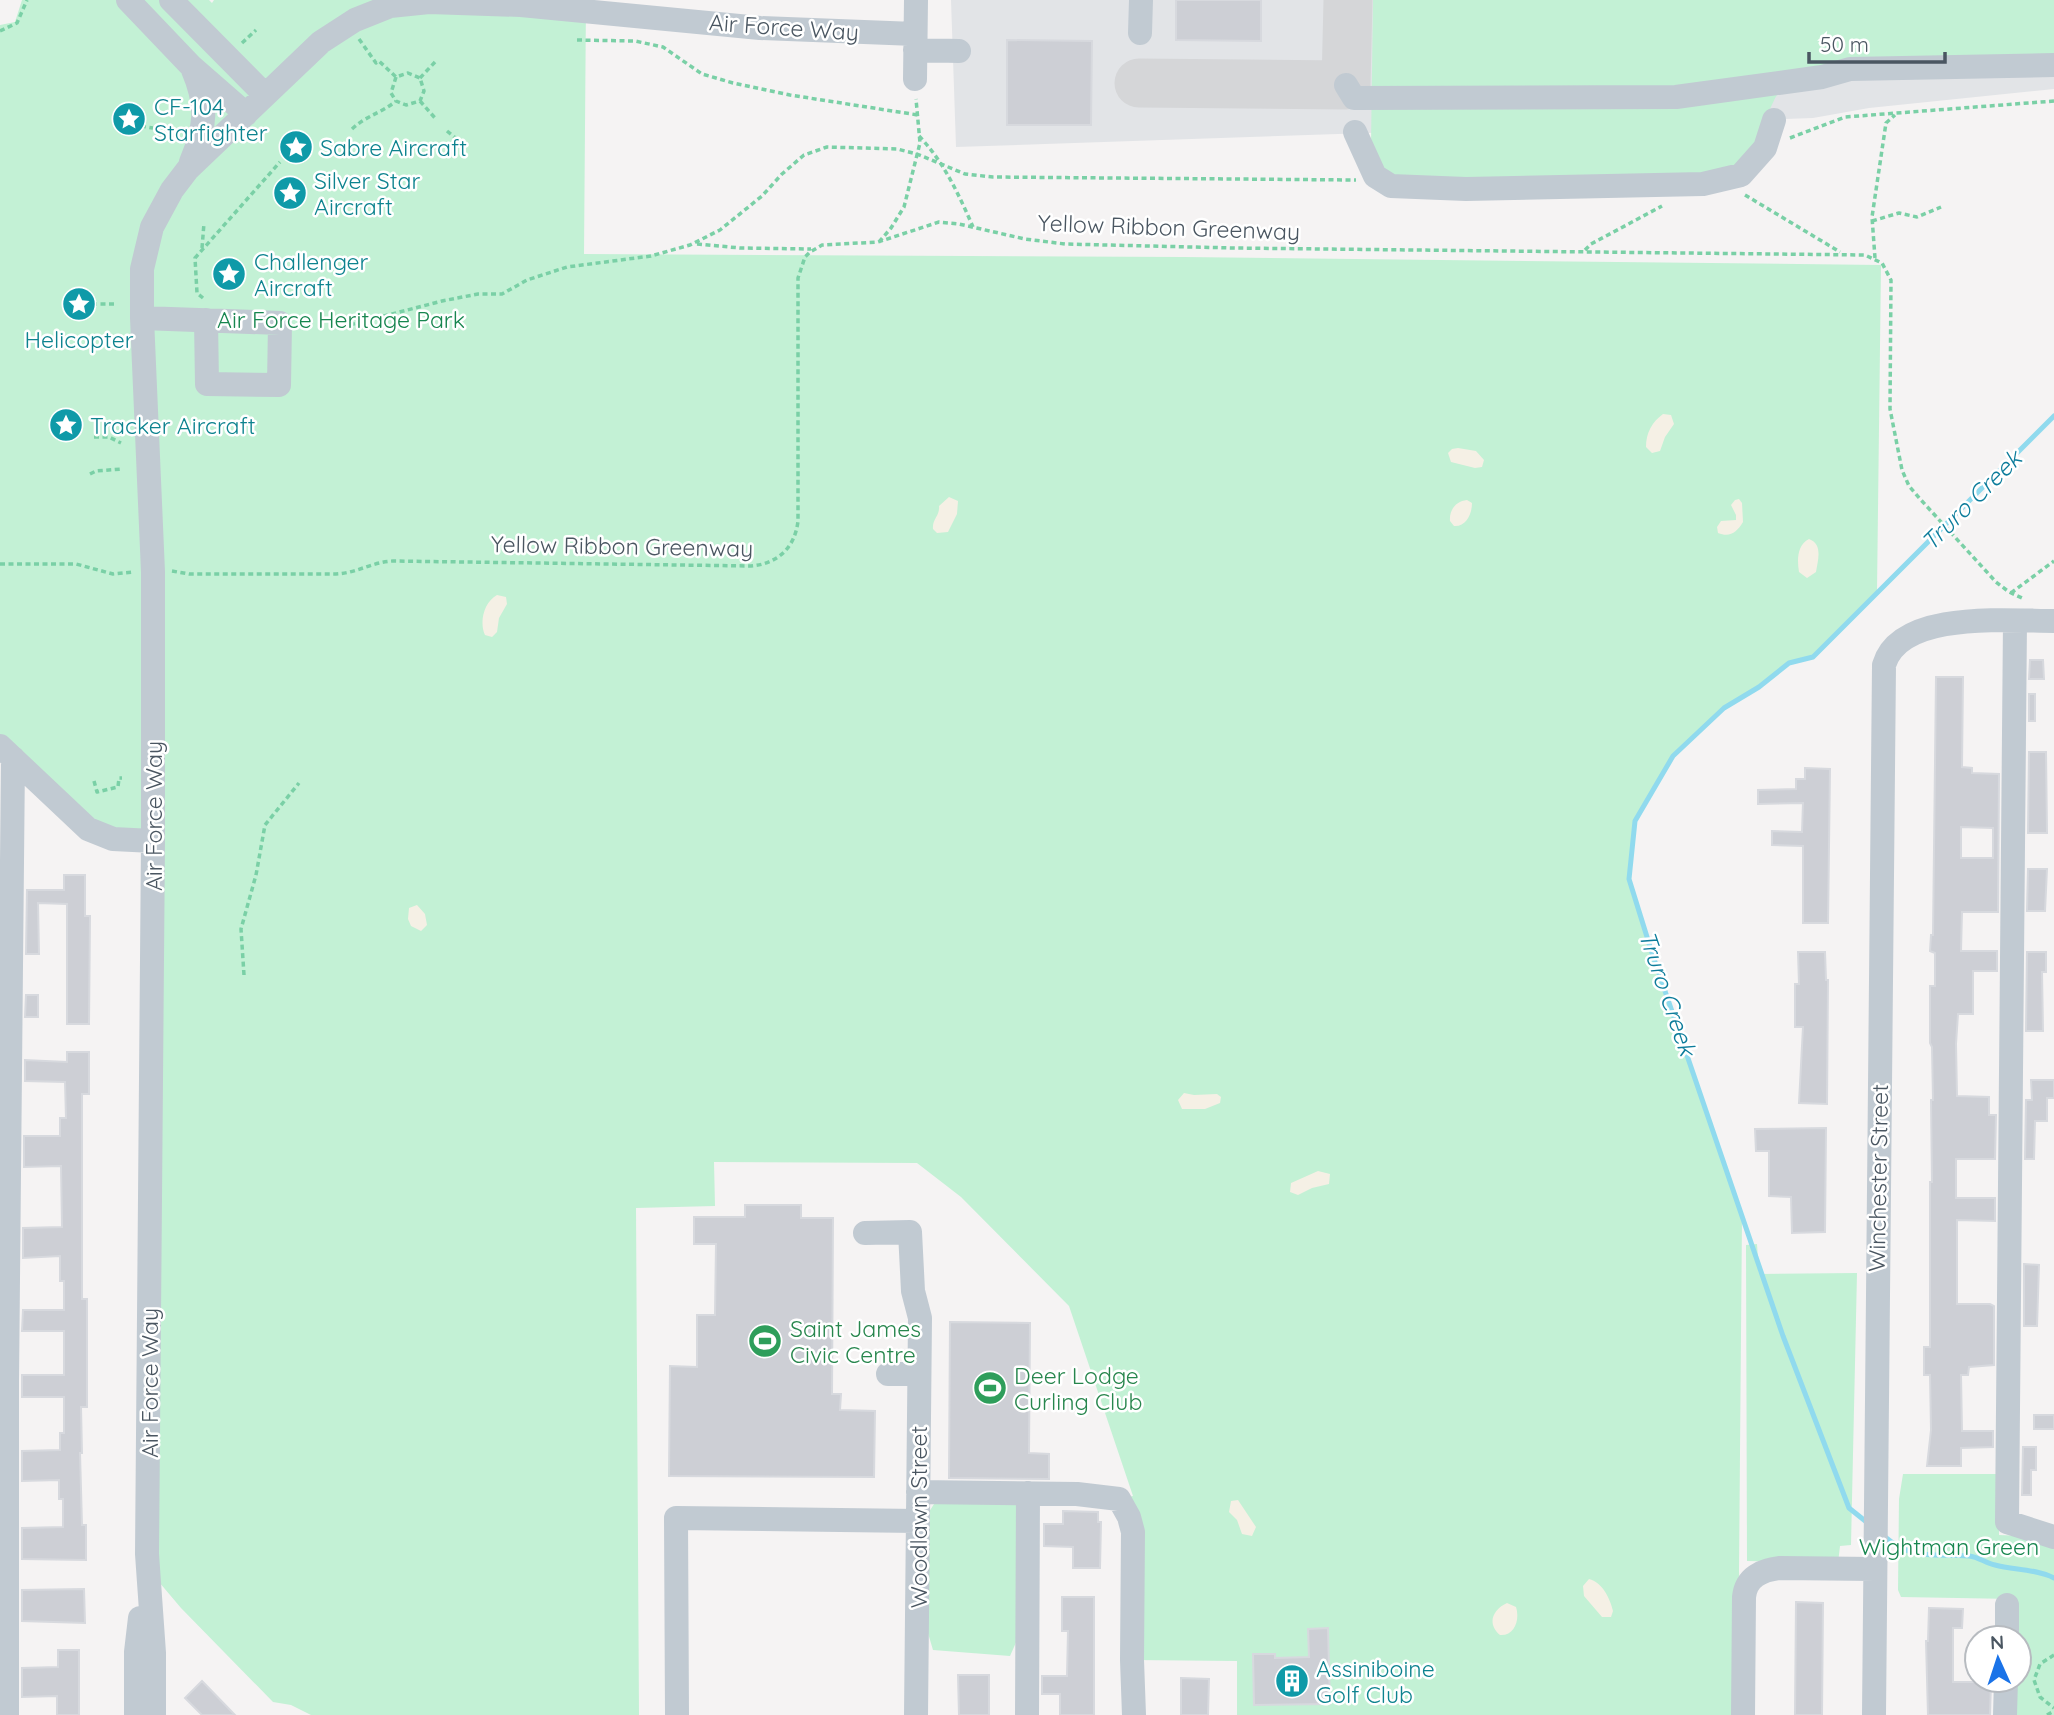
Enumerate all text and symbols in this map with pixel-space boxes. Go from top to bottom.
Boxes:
street label: Air Force Way [708,7,860,47]
scale bar [1809,21,1946,65]
text: 50 m [1820,31,1869,57]
place label: CF-104 Starfighter [154,92,268,147]
place icon: CF-104 Starfighter [110,100,148,138]
place icon: Sabre Aircraft [277,128,315,166]
place label: Sabre Aircraft [320,133,467,162]
place label: Silver Star Aircraft [314,166,420,221]
place icon: Silver Star Aircraft [271,174,309,212]
street label: Yellow Ribbon Greenway [1037,208,1301,246]
place label: Challenger Aircraft [254,247,369,302]
place icon: Challenger Aircraft [210,255,248,293]
place icon: Helicopter [60,285,98,323]
park label: Air Force Heritage Park [217,305,465,334]
place label: Helicopter [24,325,134,354]
place icon: Tracker Aircraft [47,406,85,444]
place label: Tracker Aircraft [90,411,256,440]
water label: Truro Creek [1914,442,2029,557]
street label: Yellow Ribbon Greenway [491,529,753,563]
street label: Air Force Way [139,741,168,891]
water label: Truro Creek [1633,927,1704,1061]
street label: Winchester Street [1862,1084,1894,1272]
street label: Air Force Way [135,1308,164,1458]
place label: Saint James Civic Centre [790,1314,921,1369]
sports icon: Saint James Civic Centre [746,1322,784,1360]
place label: Deer Lodge Curling Club [1014,1361,1142,1416]
sports icon: Deer Lodge Curling Club [971,1369,1009,1407]
street label: Woodlawn Street [904,1426,933,1608]
park label: Wightman Green [1859,1532,2039,1561]
north arrow [1963,1624,2033,1694]
text: N [1990,1630,2005,1654]
place label: Assiniboine Golf Club [1316,1654,1435,1709]
building icon: Assiniboine Golf Club [1273,1662,1311,1700]

